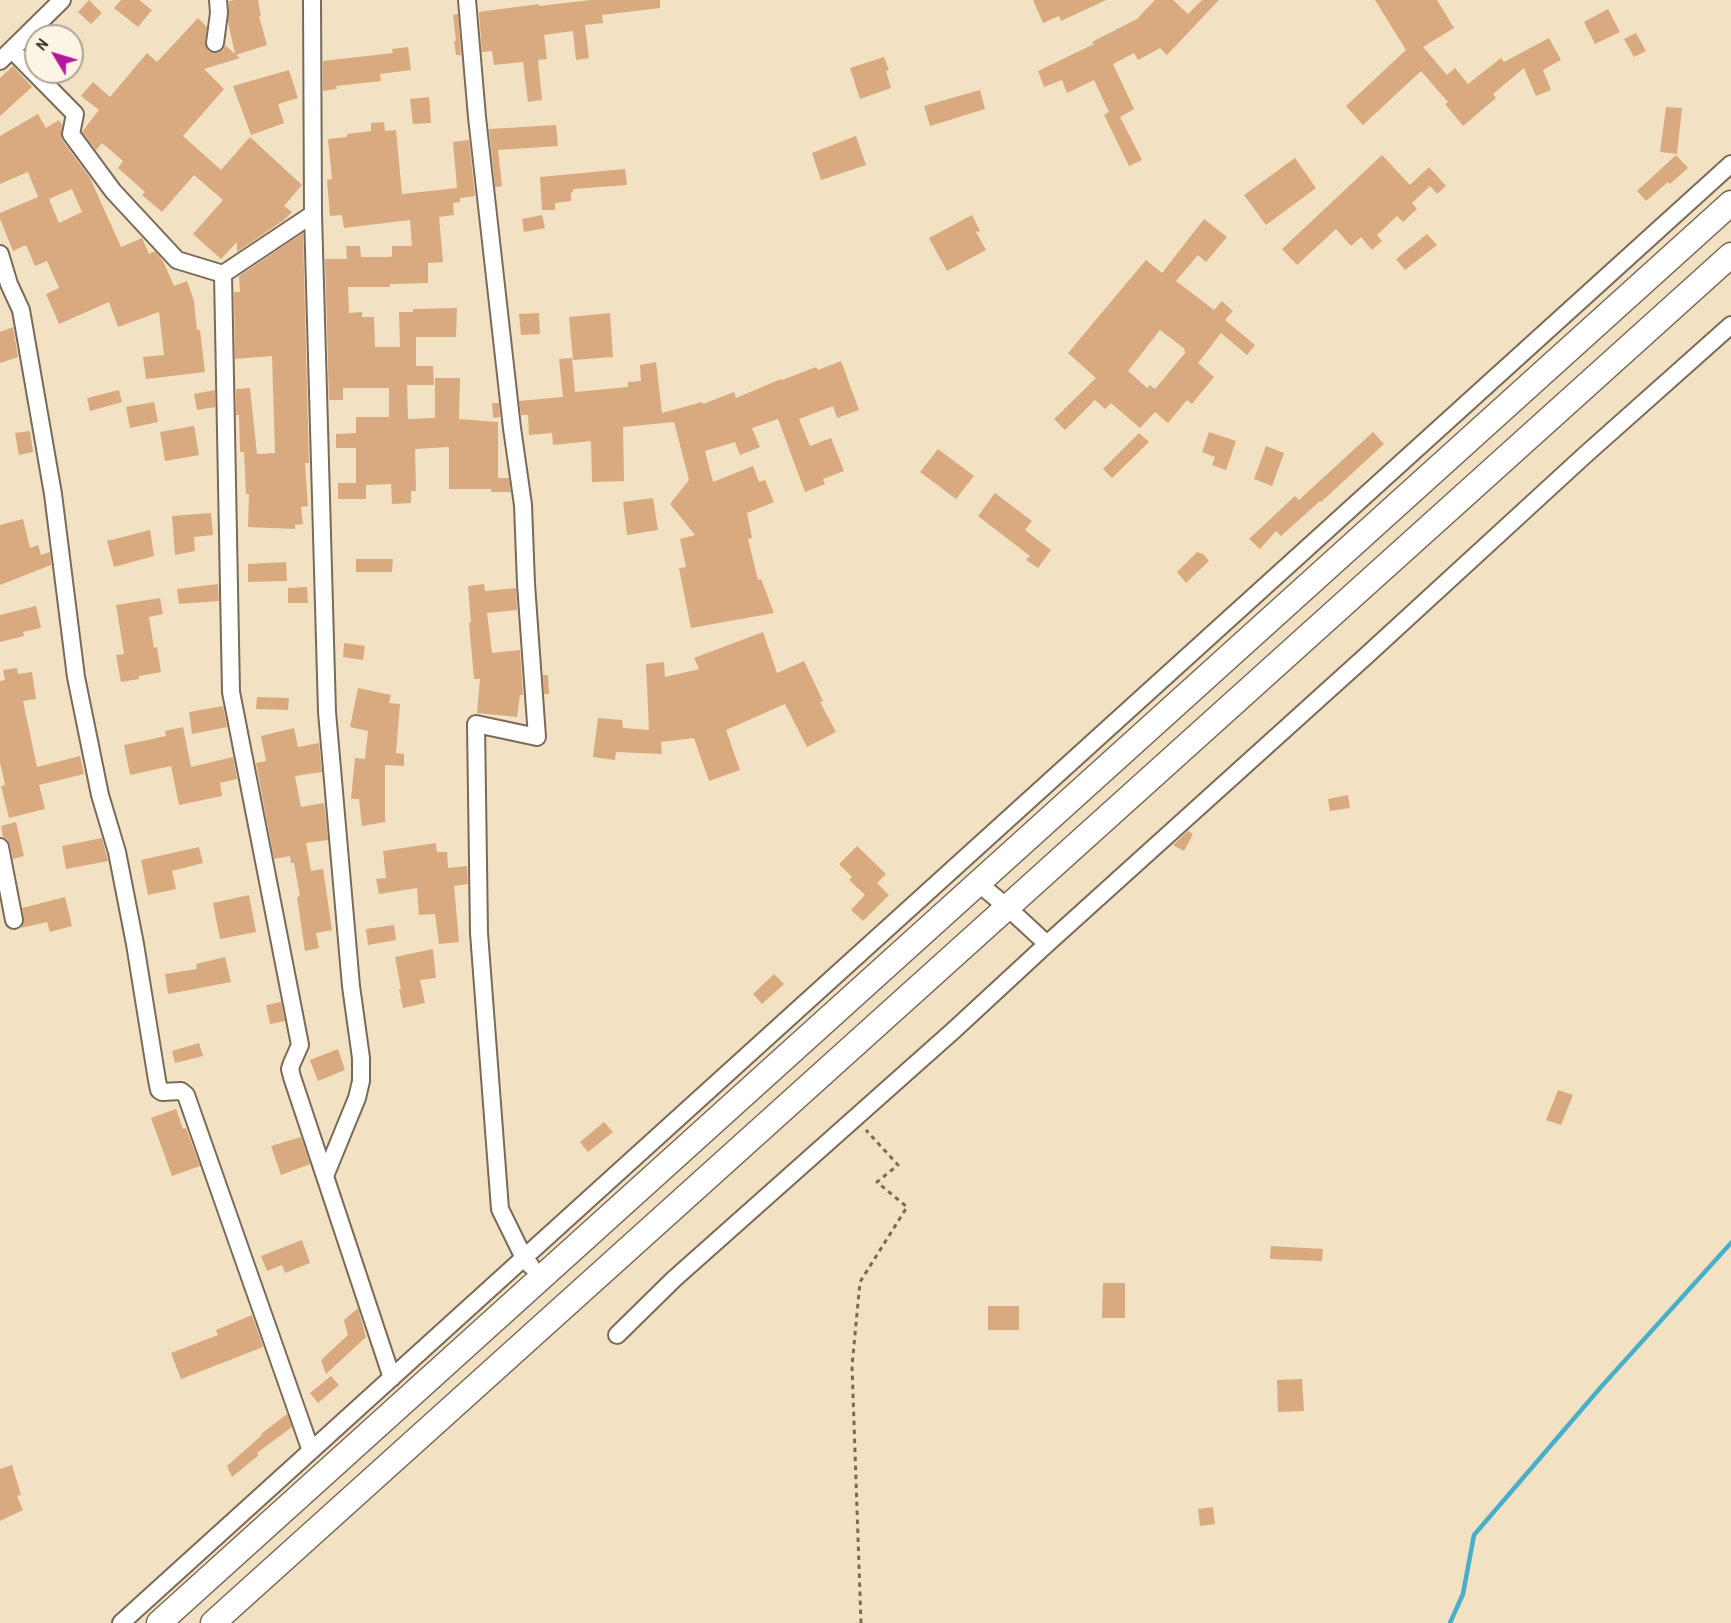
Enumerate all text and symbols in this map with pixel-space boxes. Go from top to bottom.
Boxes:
north arrow [24,24,84,84]
text: N [30,34,53,54]

